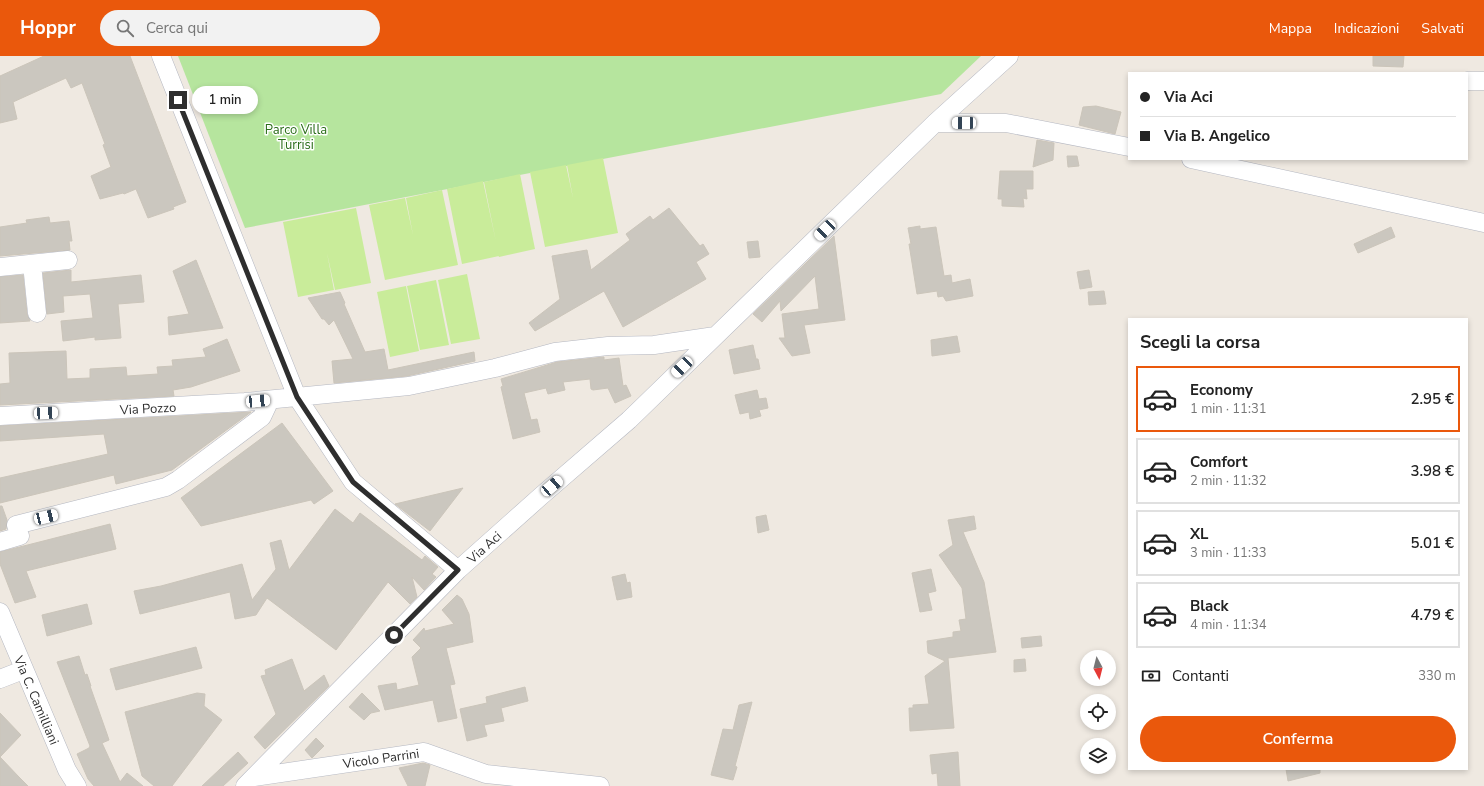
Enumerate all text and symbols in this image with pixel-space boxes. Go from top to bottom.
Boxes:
search box [100,10,380,46]
text: Hoppr [20,15,76,41]
icon: search [114,17,136,39]
text: Cerca qui [146,18,208,38]
text: Mappa [1269,19,1312,38]
text: Indicazioni [1334,19,1399,38]
text: Salvati [1421,19,1464,38]
callout: 1 min [192,86,258,114]
text: Via Aci [1164,87,1213,107]
route end [169,91,187,109]
text: 1 min [208,91,242,109]
car [952,117,976,129]
park label: Parco Villa Turrisi [265,121,327,154]
text: Via B. Angelico [1164,126,1270,146]
car [812,217,838,243]
text: Scegli la corsa [1140,330,1260,354]
car [669,354,695,380]
text: Economy [1190,380,1253,400]
icon: car [1142,381,1178,417]
text: 2.95 € [1410,389,1454,409]
car [246,394,270,408]
street label: Via Pozzo [118,399,177,420]
text: 1 min · 11:31 [1190,400,1266,418]
car [34,406,58,420]
text: Comfort [1190,452,1247,472]
icon: car [1142,453,1178,489]
text: 3.98 € [1410,461,1454,481]
text: 2 min · 11:32 [1190,472,1266,490]
car [539,474,565,498]
car [33,508,59,526]
text: XL [1190,524,1209,544]
icon: car [1142,525,1178,561]
street label: Via Aci [463,527,506,569]
text: 5.01 € [1410,533,1454,553]
text: 3 min · 11:33 [1190,544,1266,562]
text: Black [1190,596,1228,616]
icon: car [1142,597,1178,633]
text: 4.79 € [1410,605,1454,625]
text: 4 min · 11:34 [1190,616,1266,634]
route start [385,626,403,644]
north arrow [1080,650,1116,686]
map controls [1080,650,1116,774]
street label: Via C. Camilliani [9,652,63,748]
icon: cash [1140,665,1162,687]
text: Contanti [1172,666,1229,686]
text: 330 m [1418,667,1456,685]
button: locate [1080,694,1116,730]
button: Conferma [1140,716,1456,762]
button: layers [1080,738,1116,774]
street label: Vicolo Parrini [341,745,421,773]

